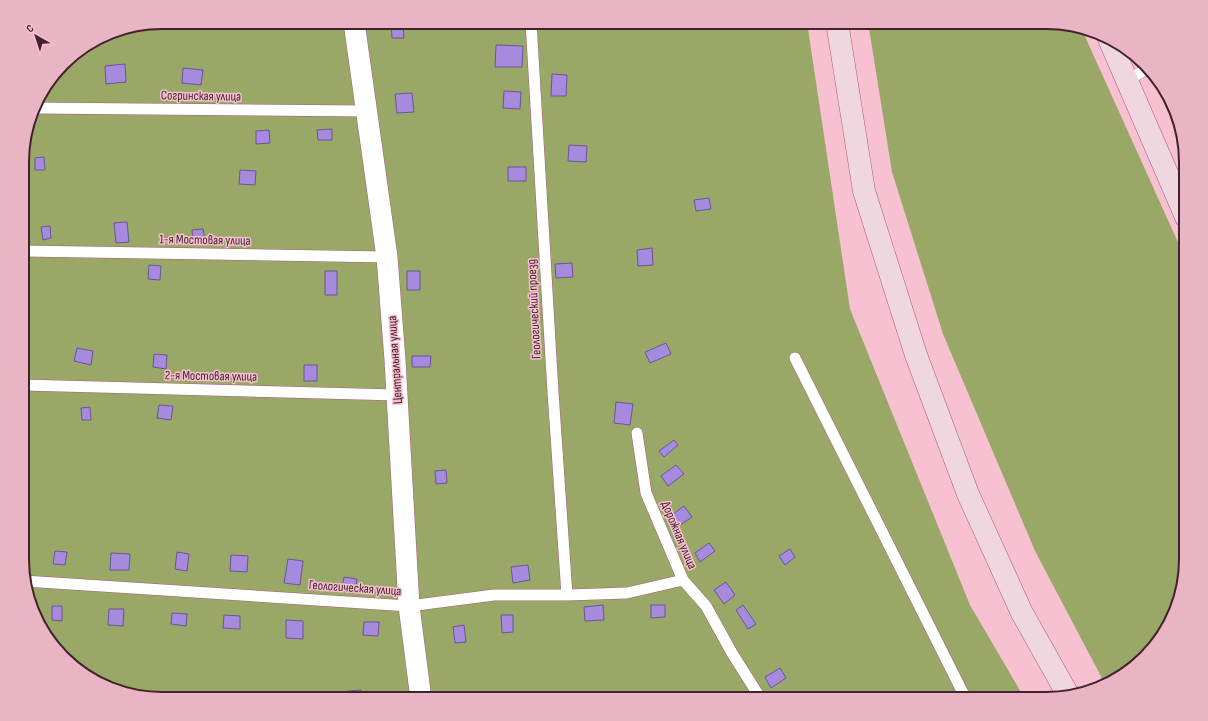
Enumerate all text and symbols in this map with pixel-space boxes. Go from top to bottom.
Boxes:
north arrow [16,16,56,56]
text: С [24,22,37,35]
street label: Согринская улица [161,87,241,105]
street label: 1-я Мостовая улица [159,231,251,249]
street label: Геологический проезд [523,259,545,359]
street label: Центральная улица [384,315,406,405]
street label: 2-я Мостовая улица [165,367,257,385]
street label: Дорожная улица [657,499,701,571]
street label: Геологическая улица [308,577,402,599]

